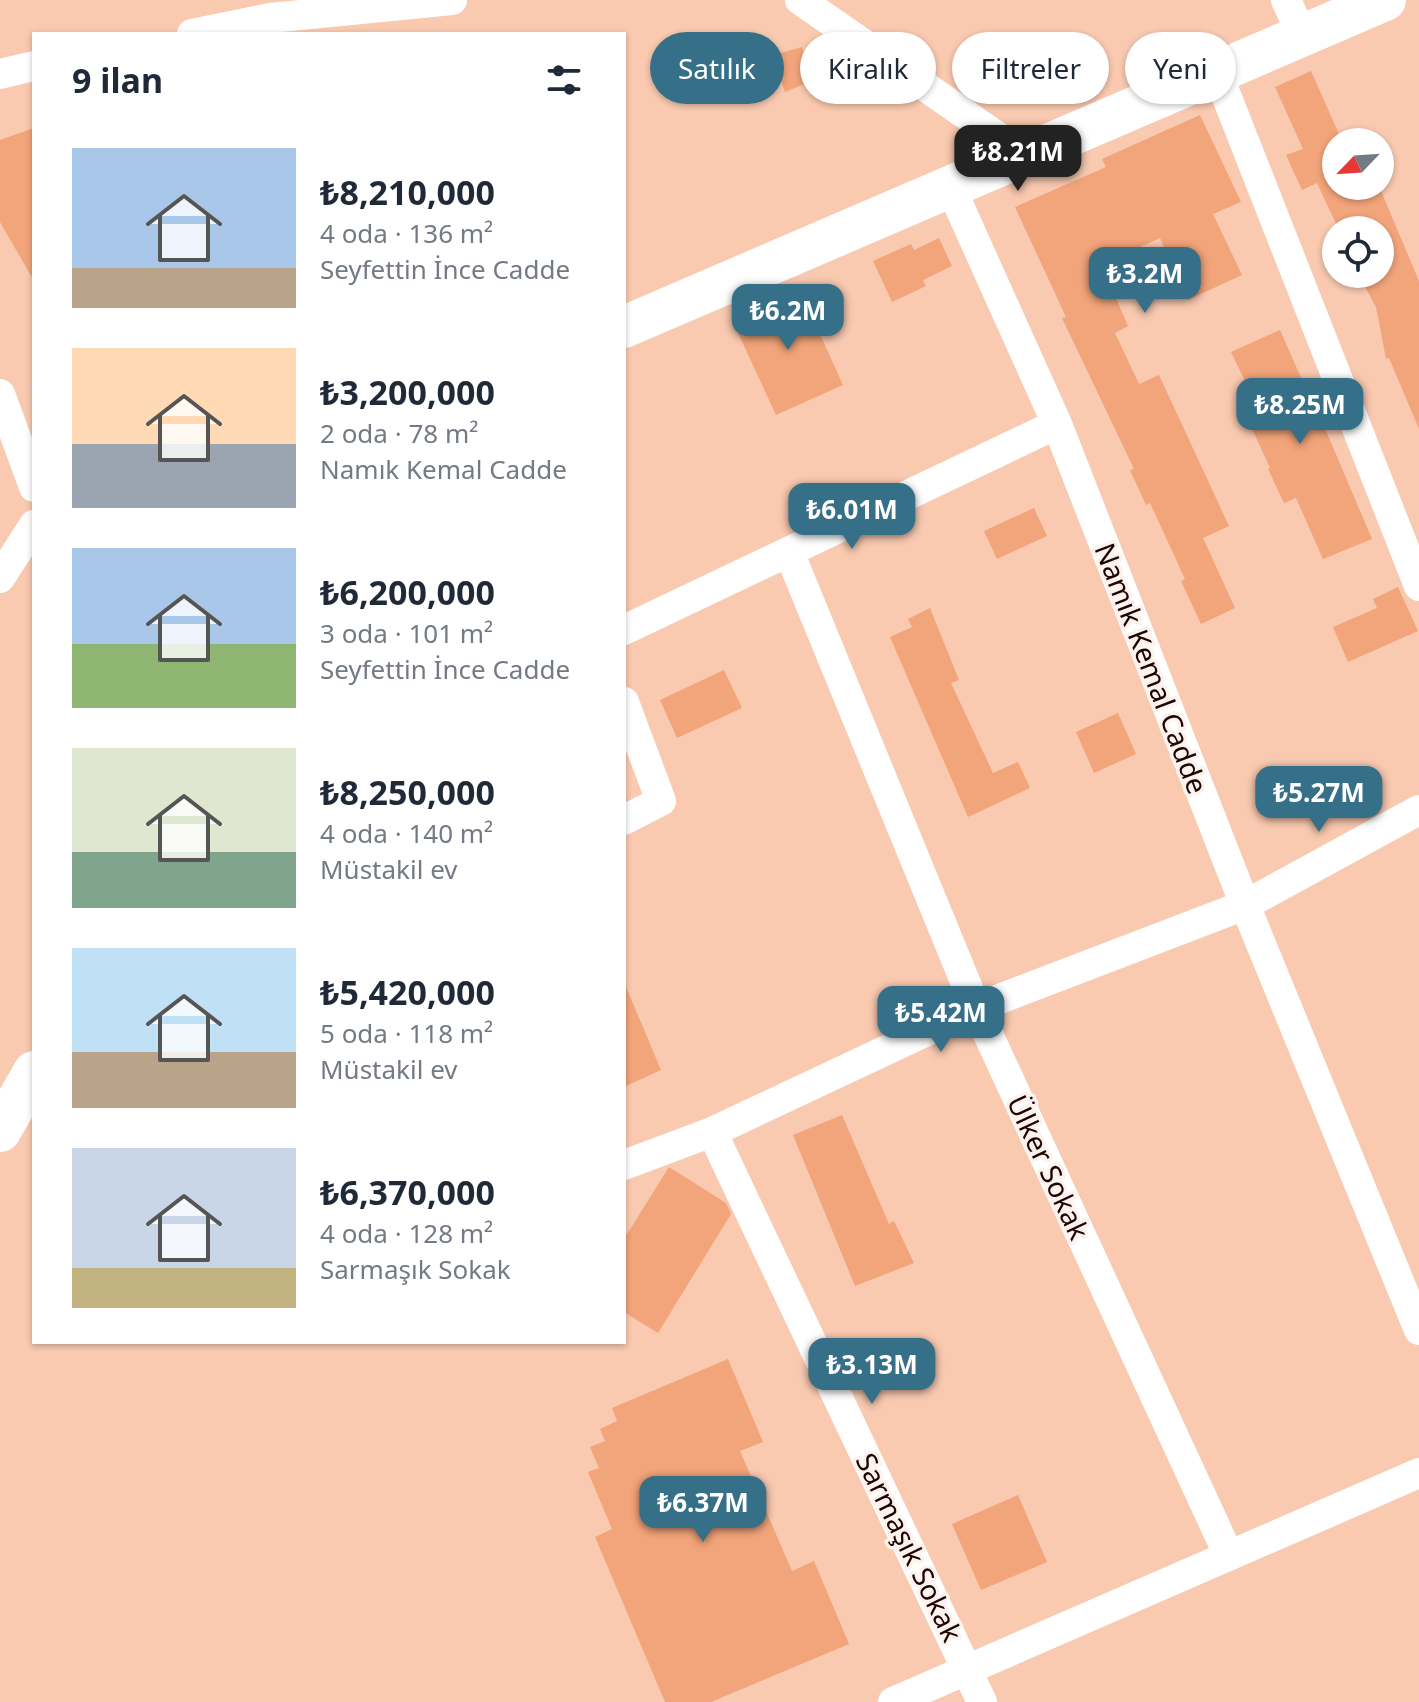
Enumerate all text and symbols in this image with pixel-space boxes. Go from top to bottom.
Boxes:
chip: Satılık [650,32,784,104]
chip: Kiralık [800,32,936,104]
chip: Filtreler [952,32,1109,104]
chip: Yeni [1125,32,1236,104]
text: 9 ilan [72,57,163,103]
icon: filters [542,58,586,102]
pin: ₺8.21M [953,125,1083,193]
north arrow [1322,128,1394,200]
map controls [1322,128,1394,288]
text: ₺8.21M [972,133,1064,169]
text: ₺8,210,000 [320,169,495,215]
icon: home [136,180,232,276]
text: 4 oda · 136 m² [320,215,493,251]
button: locate [1322,216,1394,288]
pin: ₺3.2M [1089,247,1201,315]
text: Seyfettin İnce Cadde [320,251,570,287]
text: ₺3.2M [1107,255,1183,291]
pin: ₺6.2M [732,284,844,352]
text: ₺6.2M [750,292,826,328]
text: ₺3,200,000 [320,369,495,415]
pin: ₺8.25M [1235,378,1365,446]
icon: home [136,380,232,476]
text: ₺8.25M [1254,386,1346,422]
text: 2 oda · 78 m² [320,415,478,451]
text: Namık Kemal Cadde [320,451,567,487]
pin: ₺6.01M [787,483,917,551]
text: ₺6.01M [806,491,898,527]
street label: Namık Kemal Cadde [1087,537,1217,799]
text: ₺6,200,000 [320,569,495,615]
icon: home [136,580,232,676]
text: 3 oda · 101 m² [320,615,493,651]
text: Seyfettin İnce Cadde [320,651,570,687]
pin: ₺5.27M [1254,766,1384,834]
text: ₺8,250,000 [320,769,495,815]
text: ₺5.27M [1273,774,1365,810]
icon: home [136,780,232,876]
text: 4 oda · 140 m² [320,815,493,851]
text: Müstakil ev [320,851,458,887]
text: ₺5,420,000 [320,969,495,1015]
icon: home [136,980,232,1076]
pin: ₺5.42M [876,986,1006,1054]
text: ₺5.42M [895,994,987,1030]
text: 5 oda · 118 m² [320,1015,493,1051]
text: Müstakil ev [320,1051,458,1087]
street label: Ülker Sokak [999,1089,1099,1245]
text: ₺6,370,000 [320,1169,495,1215]
icon: home [136,1180,232,1276]
text: 4 oda · 128 m² [320,1215,493,1251]
text: Sarmaşık Sokak [320,1251,511,1287]
pin: ₺3.13M [807,1338,937,1406]
text: ₺3.13M [826,1346,918,1382]
street label: Sarmaşık Sokak [848,1446,972,1648]
pin: ₺6.37M [638,1476,768,1544]
text: ₺6.37M [657,1484,749,1520]

